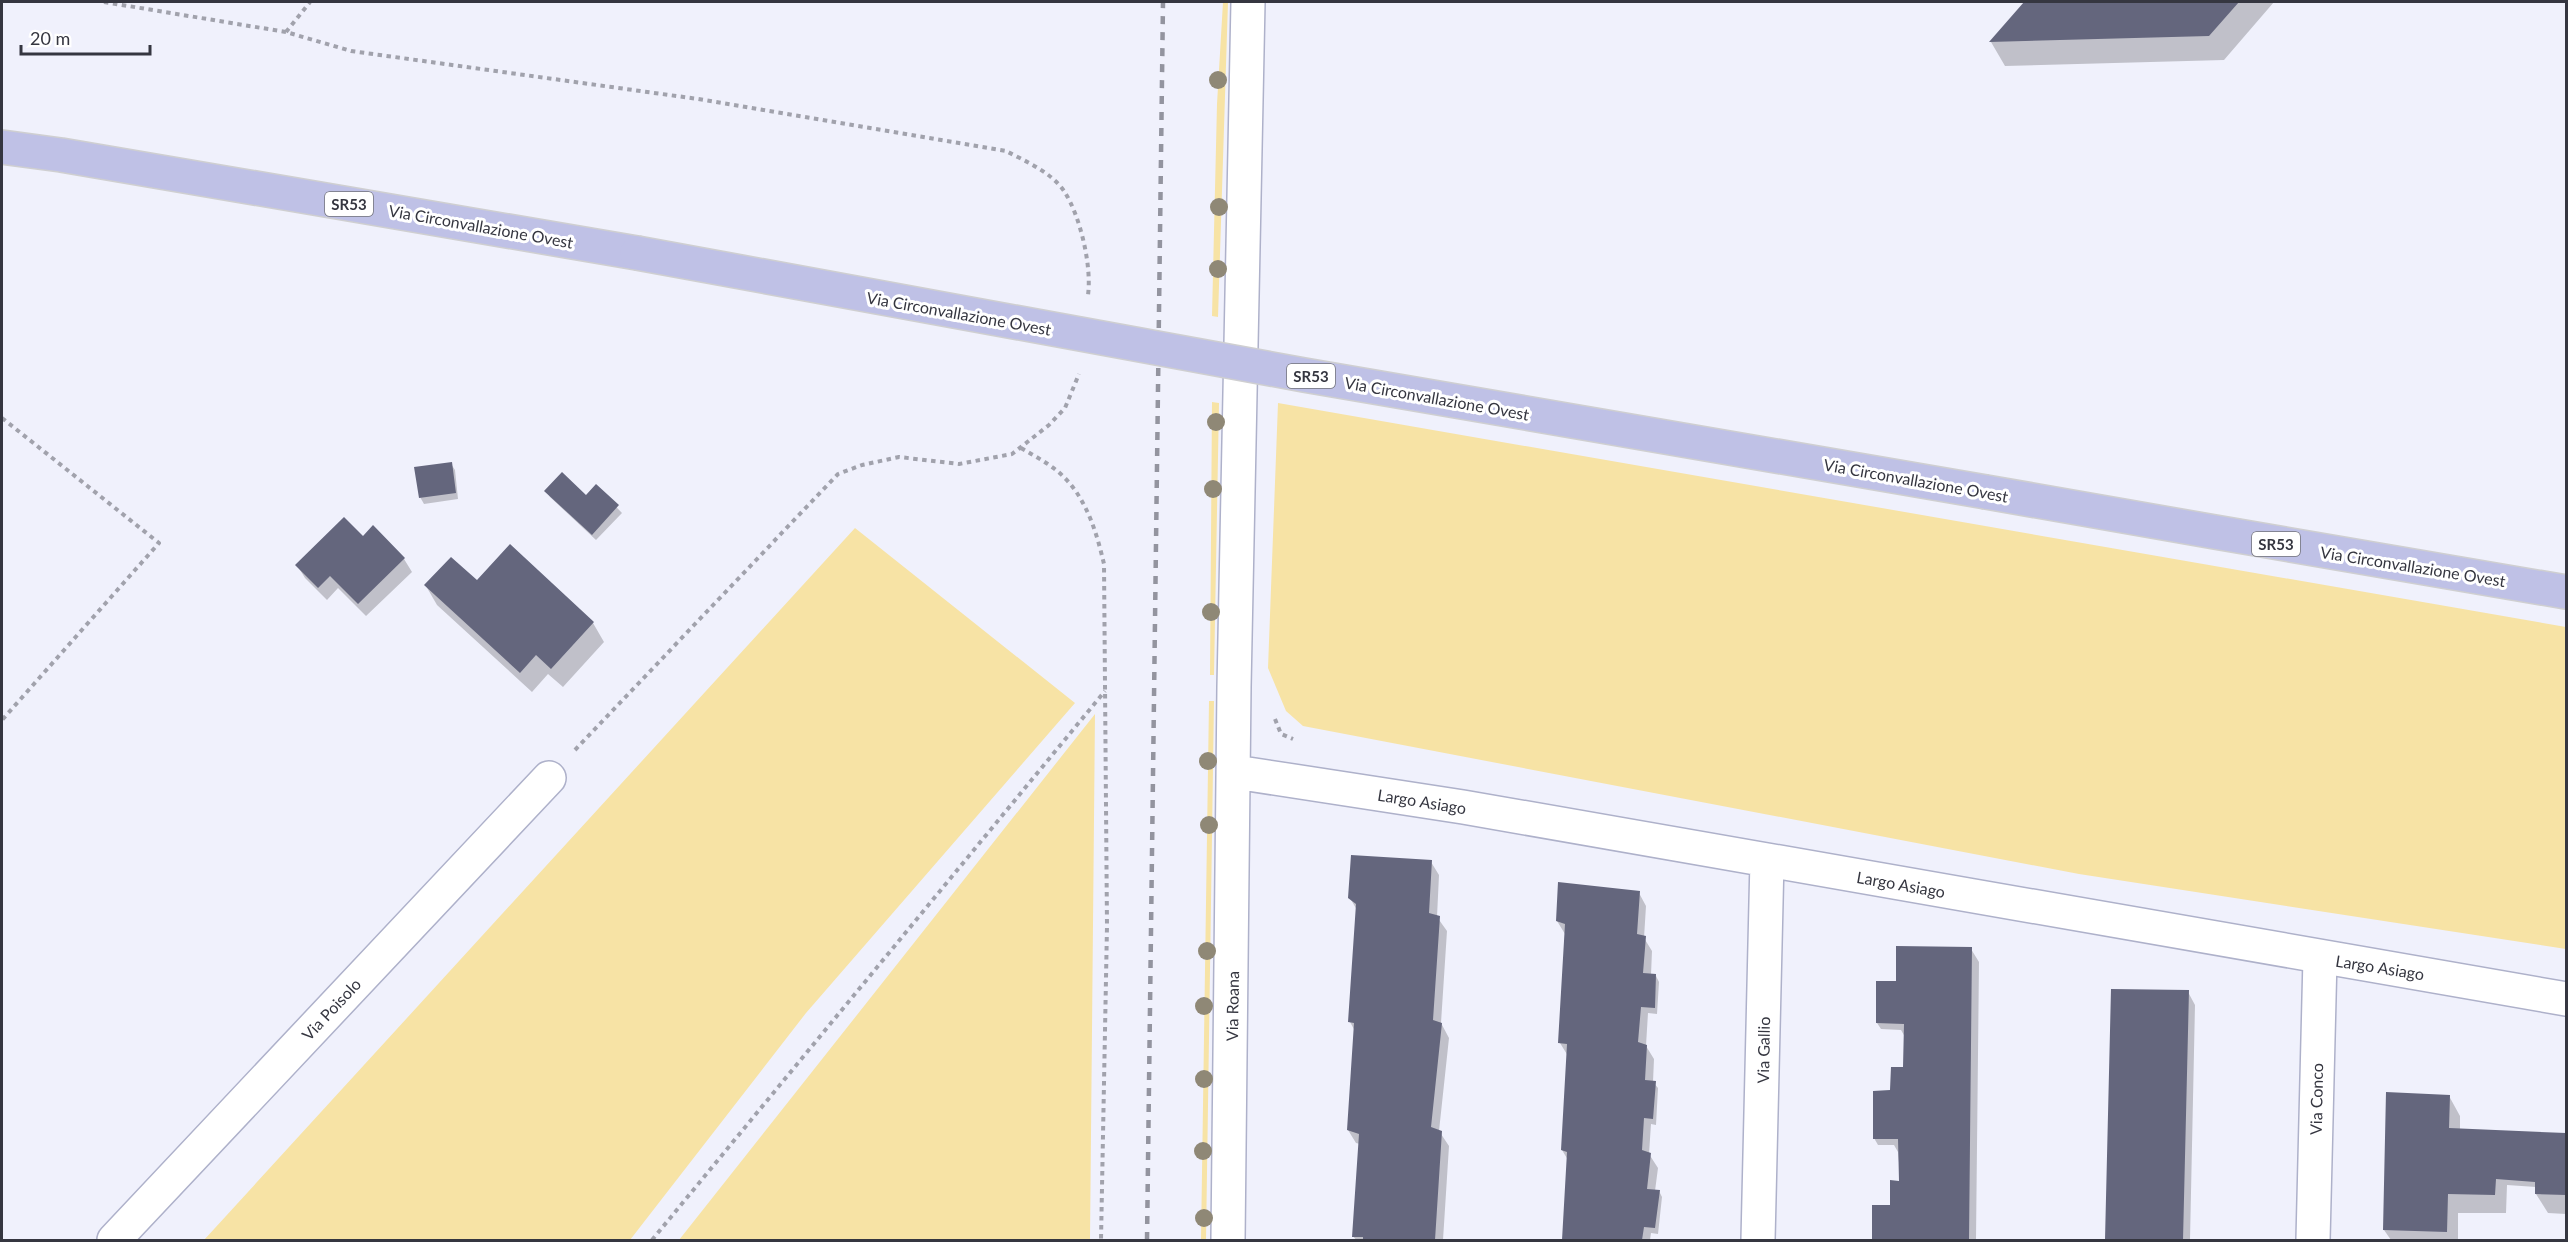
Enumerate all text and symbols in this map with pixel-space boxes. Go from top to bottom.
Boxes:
scale bar [21,18,150,56]
text: 20 m [30,27,70,49]
road number: SR53 [325,192,373,216]
street label: Via Circonvallazione Ovest [387,200,575,252]
street label: Via Circonvallazione Ovest [865,287,1053,339]
road number: SR53 [1287,364,1335,388]
street label: Via Circonvallazione Ovest [1343,372,1531,424]
street label: Via Circonvallazione Ovest [1822,454,2010,506]
road number: SR53 [2252,532,2300,556]
street label: Via Circonvallazione Ovest [2319,542,2507,590]
street label: Largo Asiago [1376,785,1468,817]
street label: Largo Asiago [1855,867,1947,901]
street label: Largo Asiago [2334,951,2426,983]
street label: Via Roana [1222,971,1242,1041]
street label: Via Poisolo [298,974,364,1044]
street label: Via Gallio [1753,1016,1773,1084]
street label: Via Conco [2306,1063,2326,1135]

